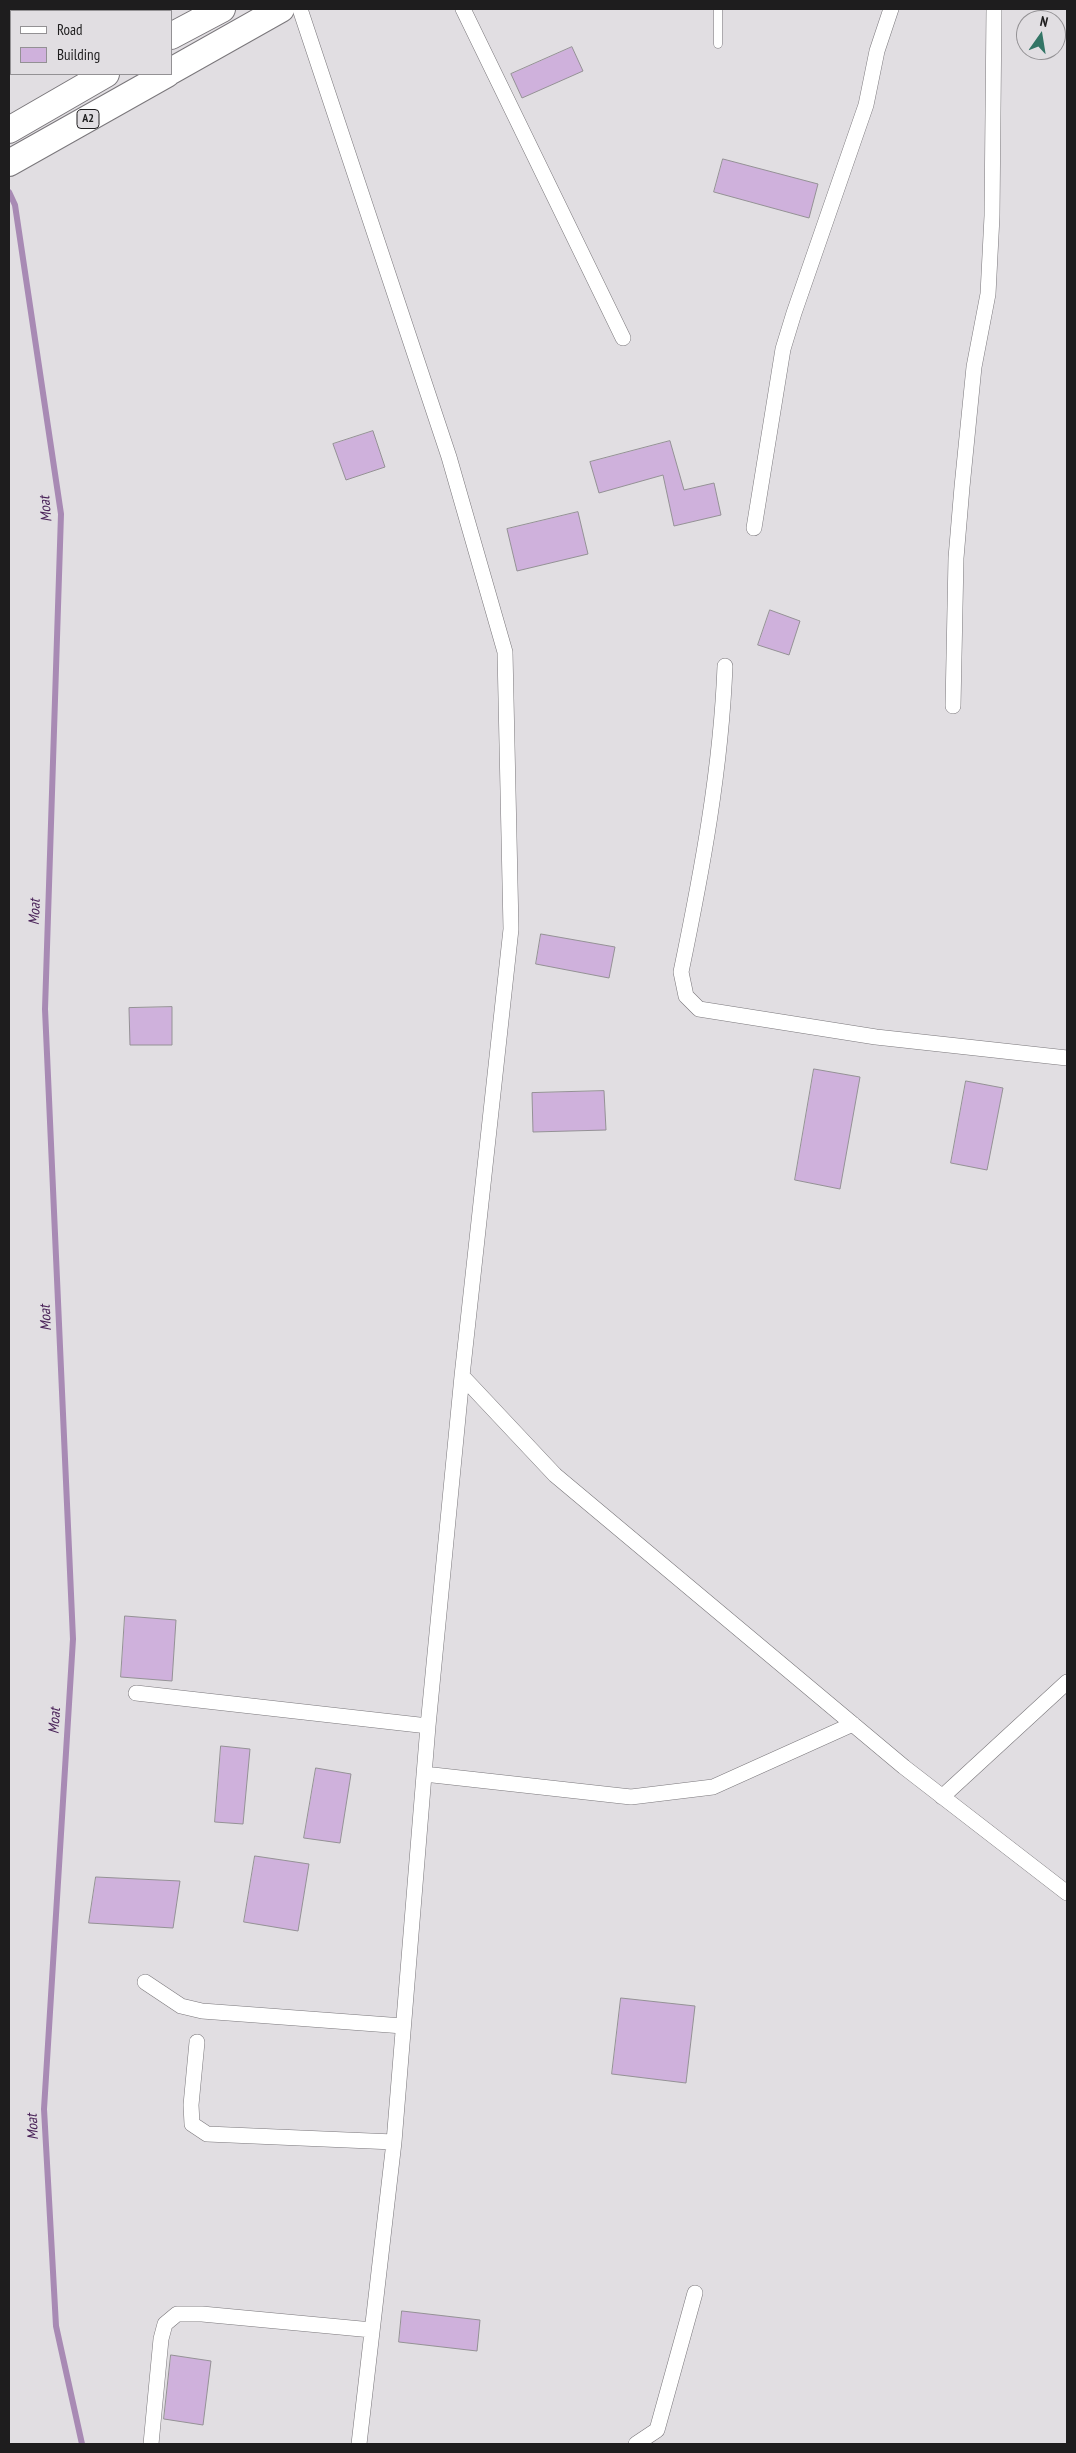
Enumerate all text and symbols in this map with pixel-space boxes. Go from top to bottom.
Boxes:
legend [10,10,172,75]
north arrow [1016,10,1066,60]
text: N [1038,12,1050,31]
text: Road [57,20,83,39]
text: Building [57,45,100,64]
road number: A2 [77,110,99,128]
water label: Moat [36,495,56,523]
water label: Moat [26,899,44,925]
water label: Moat [36,1304,56,1332]
water label: Moat [45,1707,65,1735]
water label: Moat [23,2113,43,2141]

